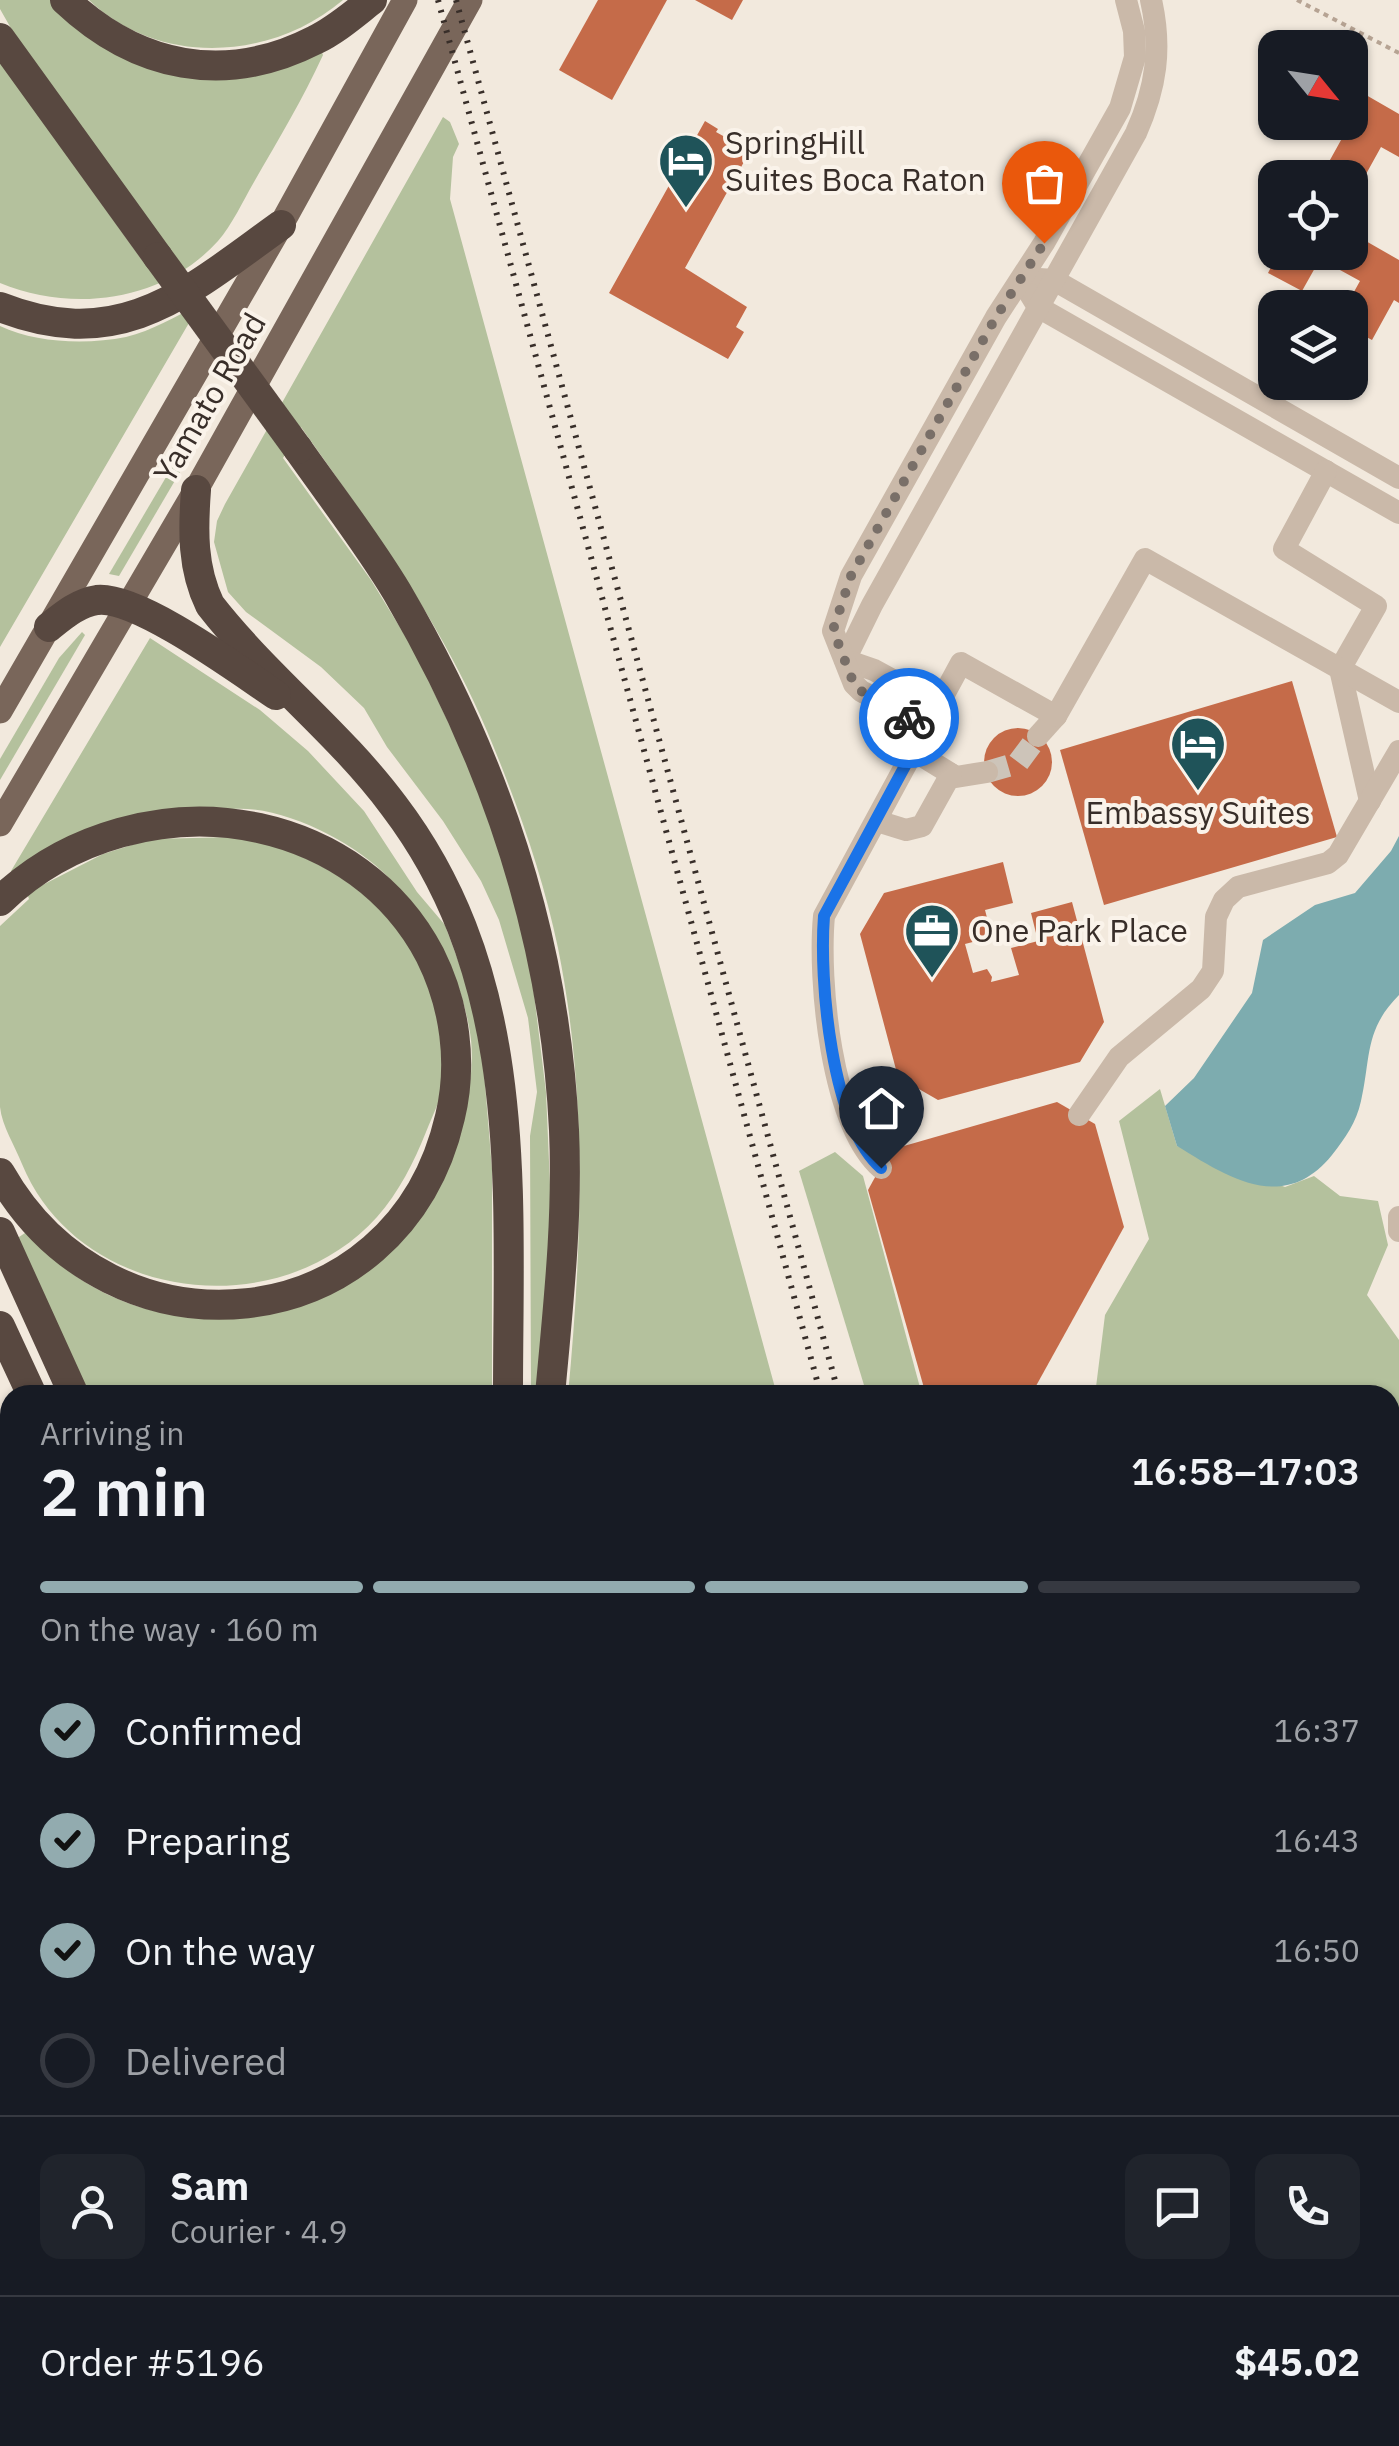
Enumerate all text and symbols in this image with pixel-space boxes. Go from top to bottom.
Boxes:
north arrow [1258,30,1368,140]
map controls [1258,30,1368,400]
place label: SpringHill Suites Boca Raton [725,121,986,200]
hotel icon: SpringHill Suites Boca Raton [656,131,716,210]
pin [1002,141,1087,244]
icon: bag [1017,156,1072,211]
button: locate [1258,160,1368,270]
button: layers [1258,290,1368,400]
street label: Yamato Road [144,305,275,490]
courier [859,668,959,768]
icon: bike [882,691,937,746]
hotel icon: Embassy Suites [1168,714,1228,793]
place label: Embassy Suites [1085,791,1311,833]
office icon: One Park Place [902,901,962,980]
place label: One Park Place [971,909,1188,951]
pin [839,1066,924,1169]
icon: home [854,1081,909,1136]
text: Arriving in [40,1412,185,1454]
text: 16:58–17:03 [1131,1446,1360,1495]
text: 2 min [40,1449,208,1534]
text: On the way · 160 m [40,1608,319,1650]
icon: check [40,1703,95,1758]
text: Confirmed [125,1706,303,1755]
text: 16:37 [1274,1709,1360,1751]
icon: check [40,1813,95,1868]
text: Preparing [125,1816,290,1865]
text: 16:43 [1274,1819,1360,1861]
icon: check [40,1923,95,1978]
text: On the way [125,1926,315,1975]
text: 16:50 [1274,1929,1360,1971]
text: Delivered [125,2036,287,2085]
button: person [40,2154,145,2259]
button: chat [1125,2154,1230,2259]
button: phone [1255,2154,1360,2259]
text: Sam [170,2161,249,2210]
text: Courier · 4.9 [170,2210,348,2252]
text: Order #5196 [40,2337,265,2386]
text: $45.02 [1234,2337,1360,2386]

